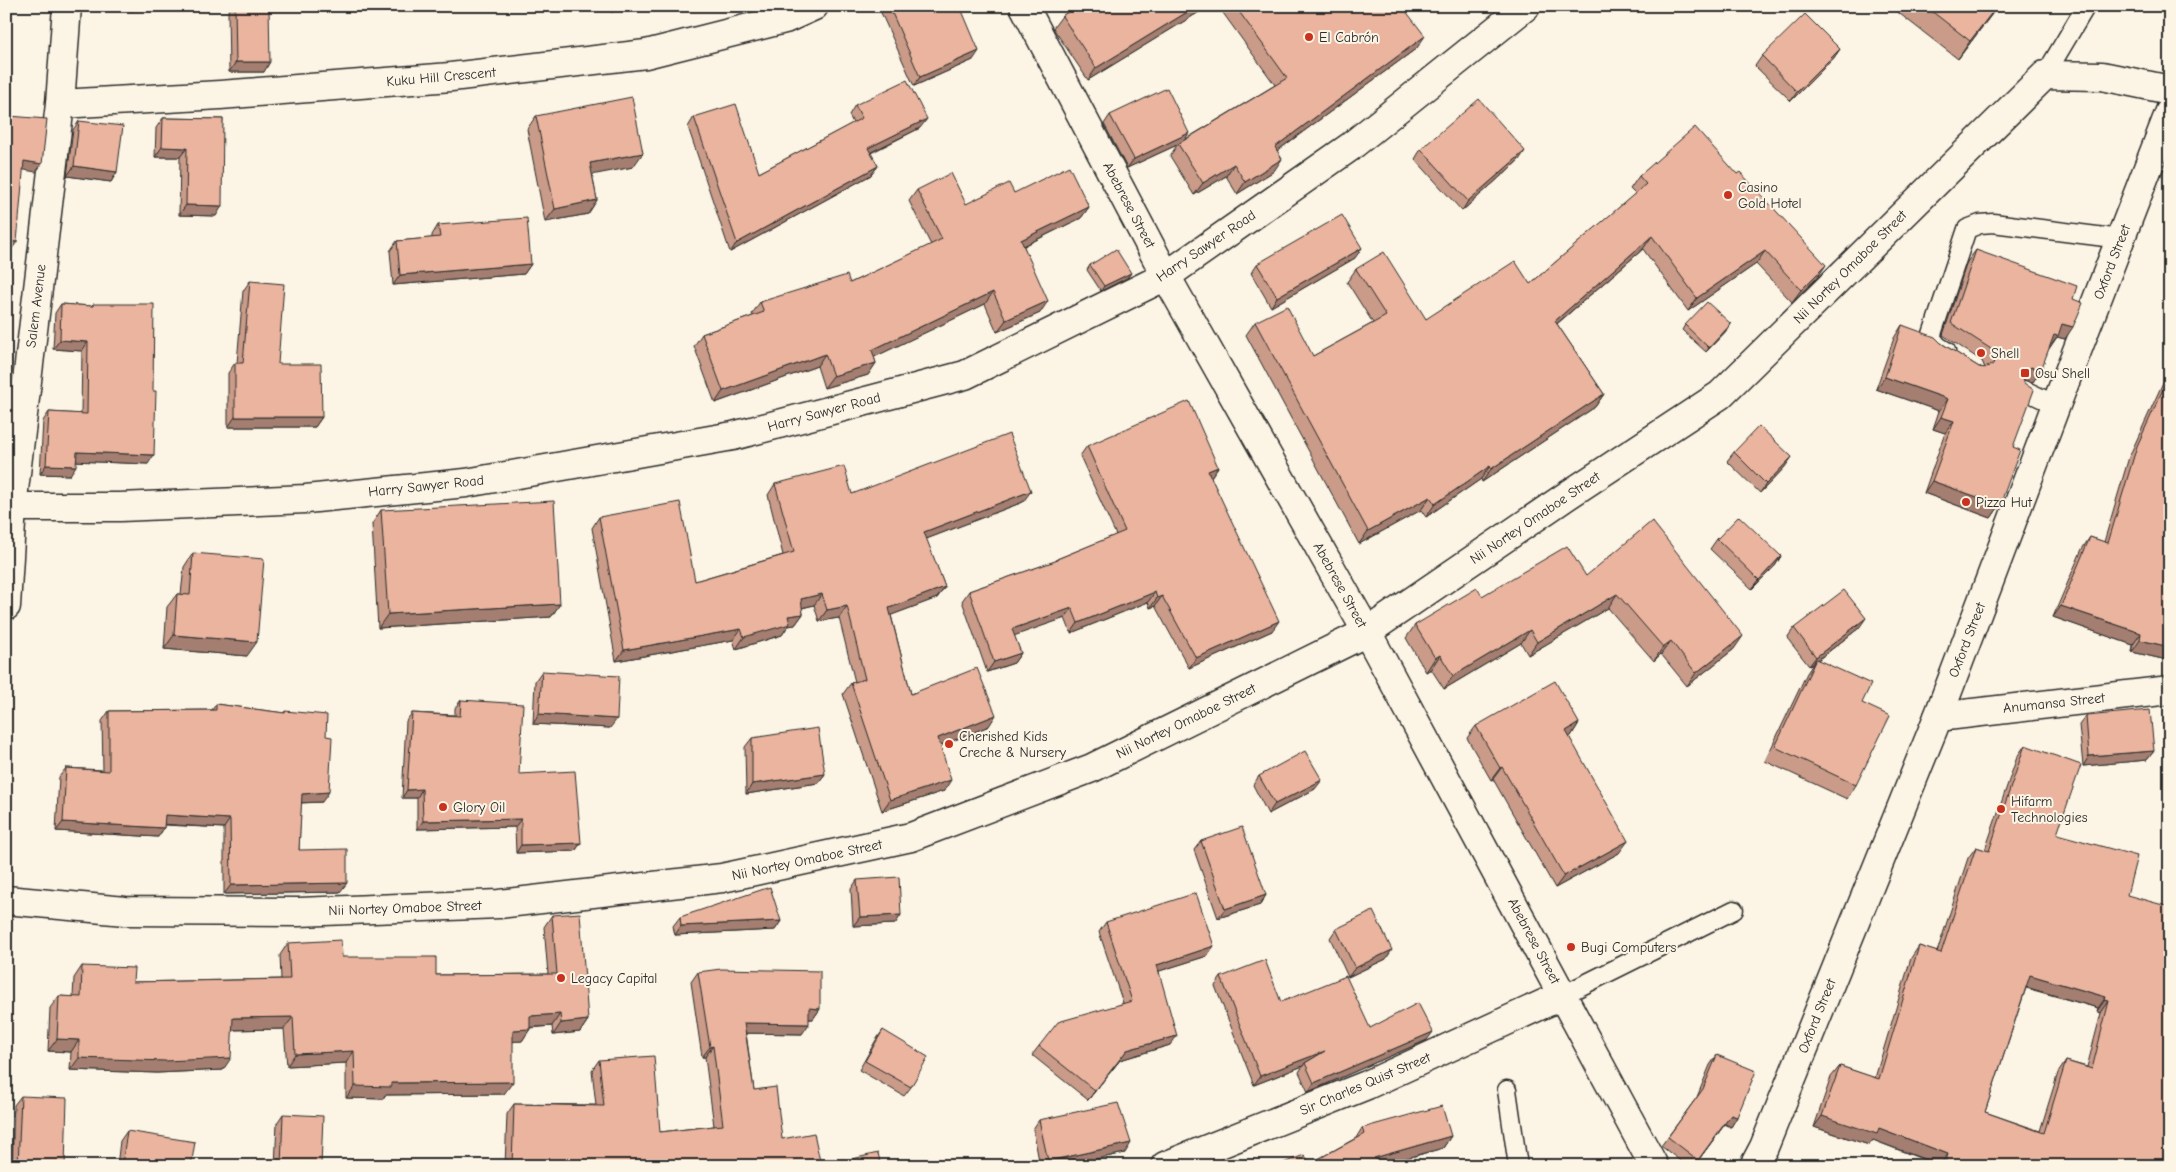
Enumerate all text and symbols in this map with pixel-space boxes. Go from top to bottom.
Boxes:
place label: El Cabrón [1319,29,1379,46]
marker: El Cabrón [1303,31,1315,43]
street label: Kuku Hill Crescent [386,64,497,90]
street label: Abebrese Street [1099,159,1159,252]
place label: Casino Gold Hotel [1738,179,1802,212]
marker: Casino Gold Hotel [1722,189,1734,201]
street label: Harry Sawyer Road [1153,206,1259,286]
street label: Nii Nortey Omaboe Street [1790,206,1911,327]
street label: Oxford Street [2090,221,2134,302]
street label: Salem Avenue [22,263,50,349]
place label: Shell [1991,345,2019,362]
marker: Shell [1975,347,1987,359]
place label: Osu Shell [2035,365,2090,382]
marker: Osu Shell [2019,367,2031,379]
street label: Harry Sawyer Road [766,389,882,435]
street label: Nii Nortey Omaboe Street [1467,468,1604,568]
street label: Harry Sawyer Road [367,471,485,501]
place label: Pizza Hut [1976,494,2033,511]
marker: Pizza Hut [1960,496,1972,508]
street label: Abebrese Street [1310,539,1371,632]
street label: Oxford Street [1945,599,1989,680]
street label: Nii Nortey Omaboe Street [1113,679,1260,762]
street label: Anumansa Street [2002,689,2107,717]
place label: Cherished Kids Creche & Nursery [959,728,1067,761]
marker: Cherished Kids Creche & Nursery [943,738,955,750]
place label: Hifarm Technologies [2011,793,2088,826]
place label: Glory Oil [453,799,505,816]
marker: Glory Oil [437,801,449,813]
marker: Hifarm Technologies [1995,803,2007,815]
street label: Nii Nortey Omaboe Street [730,836,885,884]
street label: Abebrese Street [1504,895,1564,988]
street label: Nii Nortey Omaboe Street [328,897,483,919]
place label: Bugi Computers [1581,939,1676,956]
marker: Bugi Computers [1565,941,1577,953]
place label: Legacy Capital [571,970,657,987]
marker: Legacy Capital [555,972,567,984]
street label: Oxford Street [1794,975,1840,1056]
street label: Sir Charles Quist Street [1297,1048,1434,1119]

